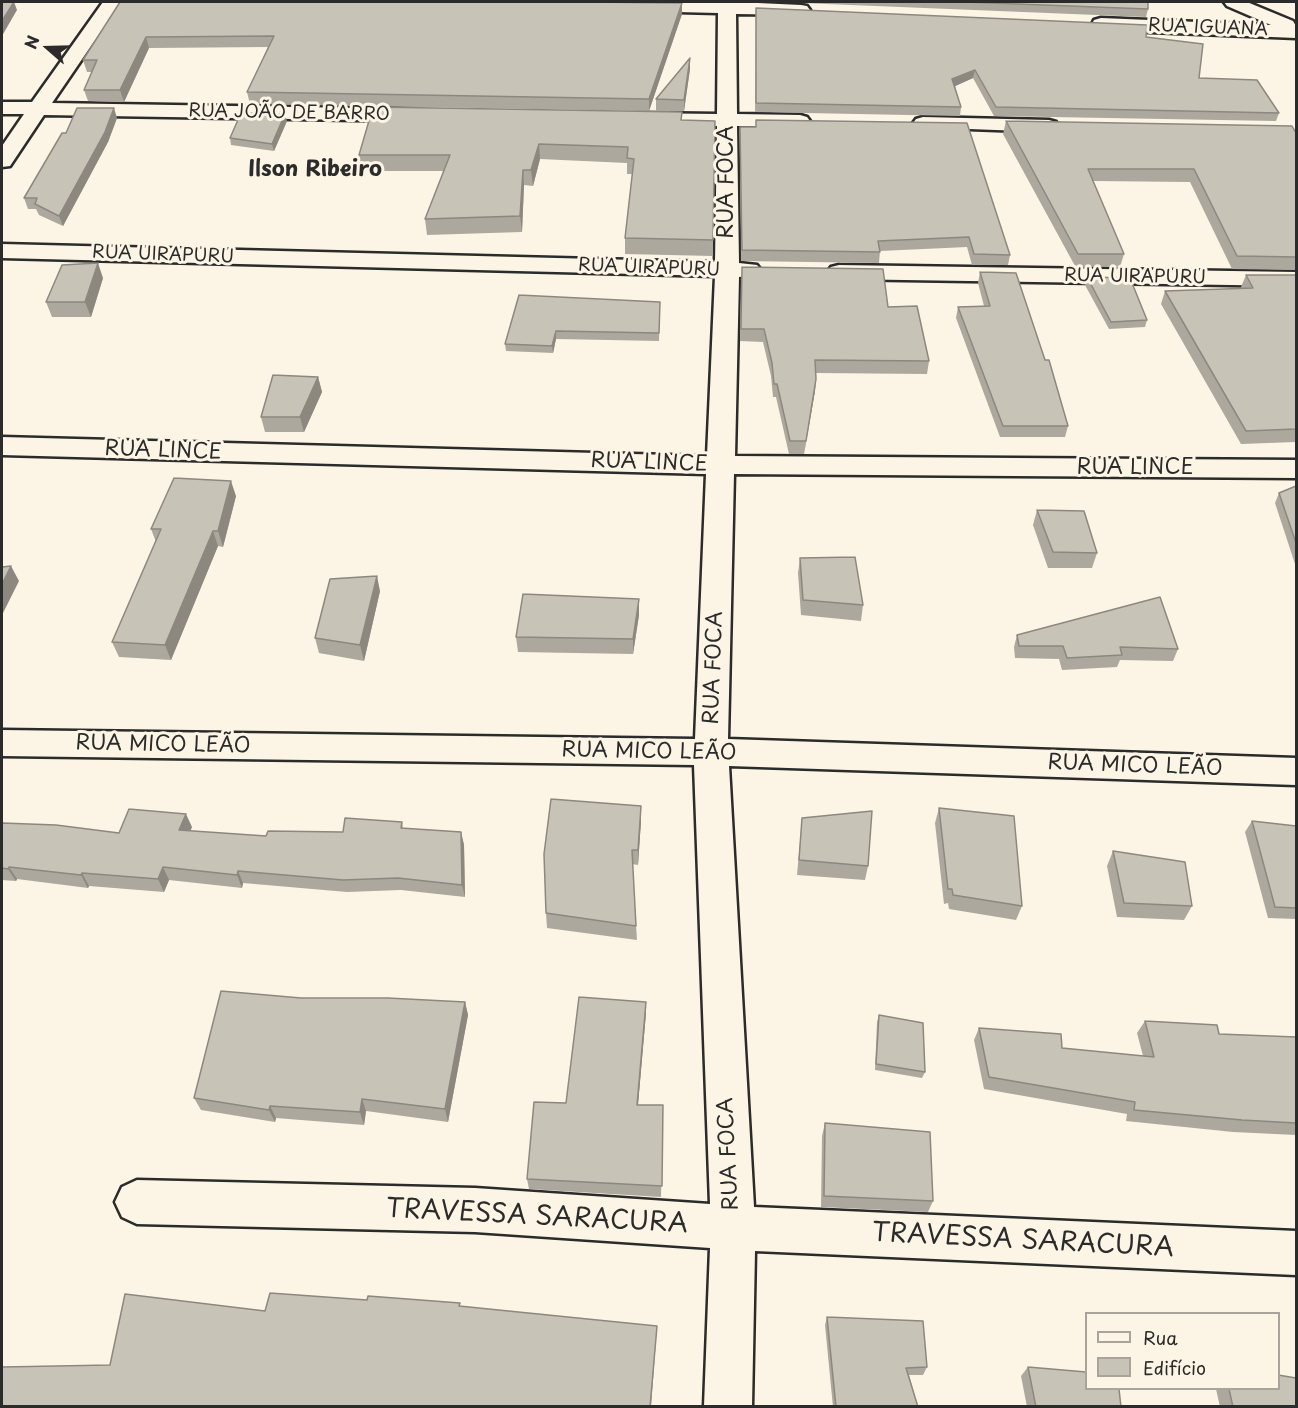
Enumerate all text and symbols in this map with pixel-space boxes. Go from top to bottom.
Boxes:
street label: RUA IGUANA [1148,15,1268,41]
north arrow [18,18,78,78]
text: N [18,32,45,52]
street label: RUA JOÃO DE BARRO [188,100,390,126]
street label: RUA FOCA [714,125,740,239]
district label: Ilson Ribeiro [248,157,382,183]
street label: RUA UIRAPURU [92,242,234,268]
street label: RUA UIRAPURU [578,255,720,281]
street label: RUA UIRAPURU [1064,265,1206,289]
street label: RUA LINCE [104,436,222,466]
street label: RUA LINCE [590,448,708,478]
street label: RUA LINCE [1076,455,1194,481]
street label: RUA FOCA [699,611,729,725]
street label: RUA MICO LEÃO [75,731,251,759]
street label: RUA MICO LEÃO [561,738,737,766]
street label: RUA MICO LEÃO [1047,750,1223,782]
street label: RUA FOCA [713,1097,745,1211]
street label: TRAVESSA SARACURA [385,1194,689,1240]
street label: TRAVESSA SARACURA [871,1218,1175,1264]
legend [1085,1312,1280,1390]
text: Rua [1143,1324,1178,1351]
text: Edifício [1143,1354,1206,1381]

